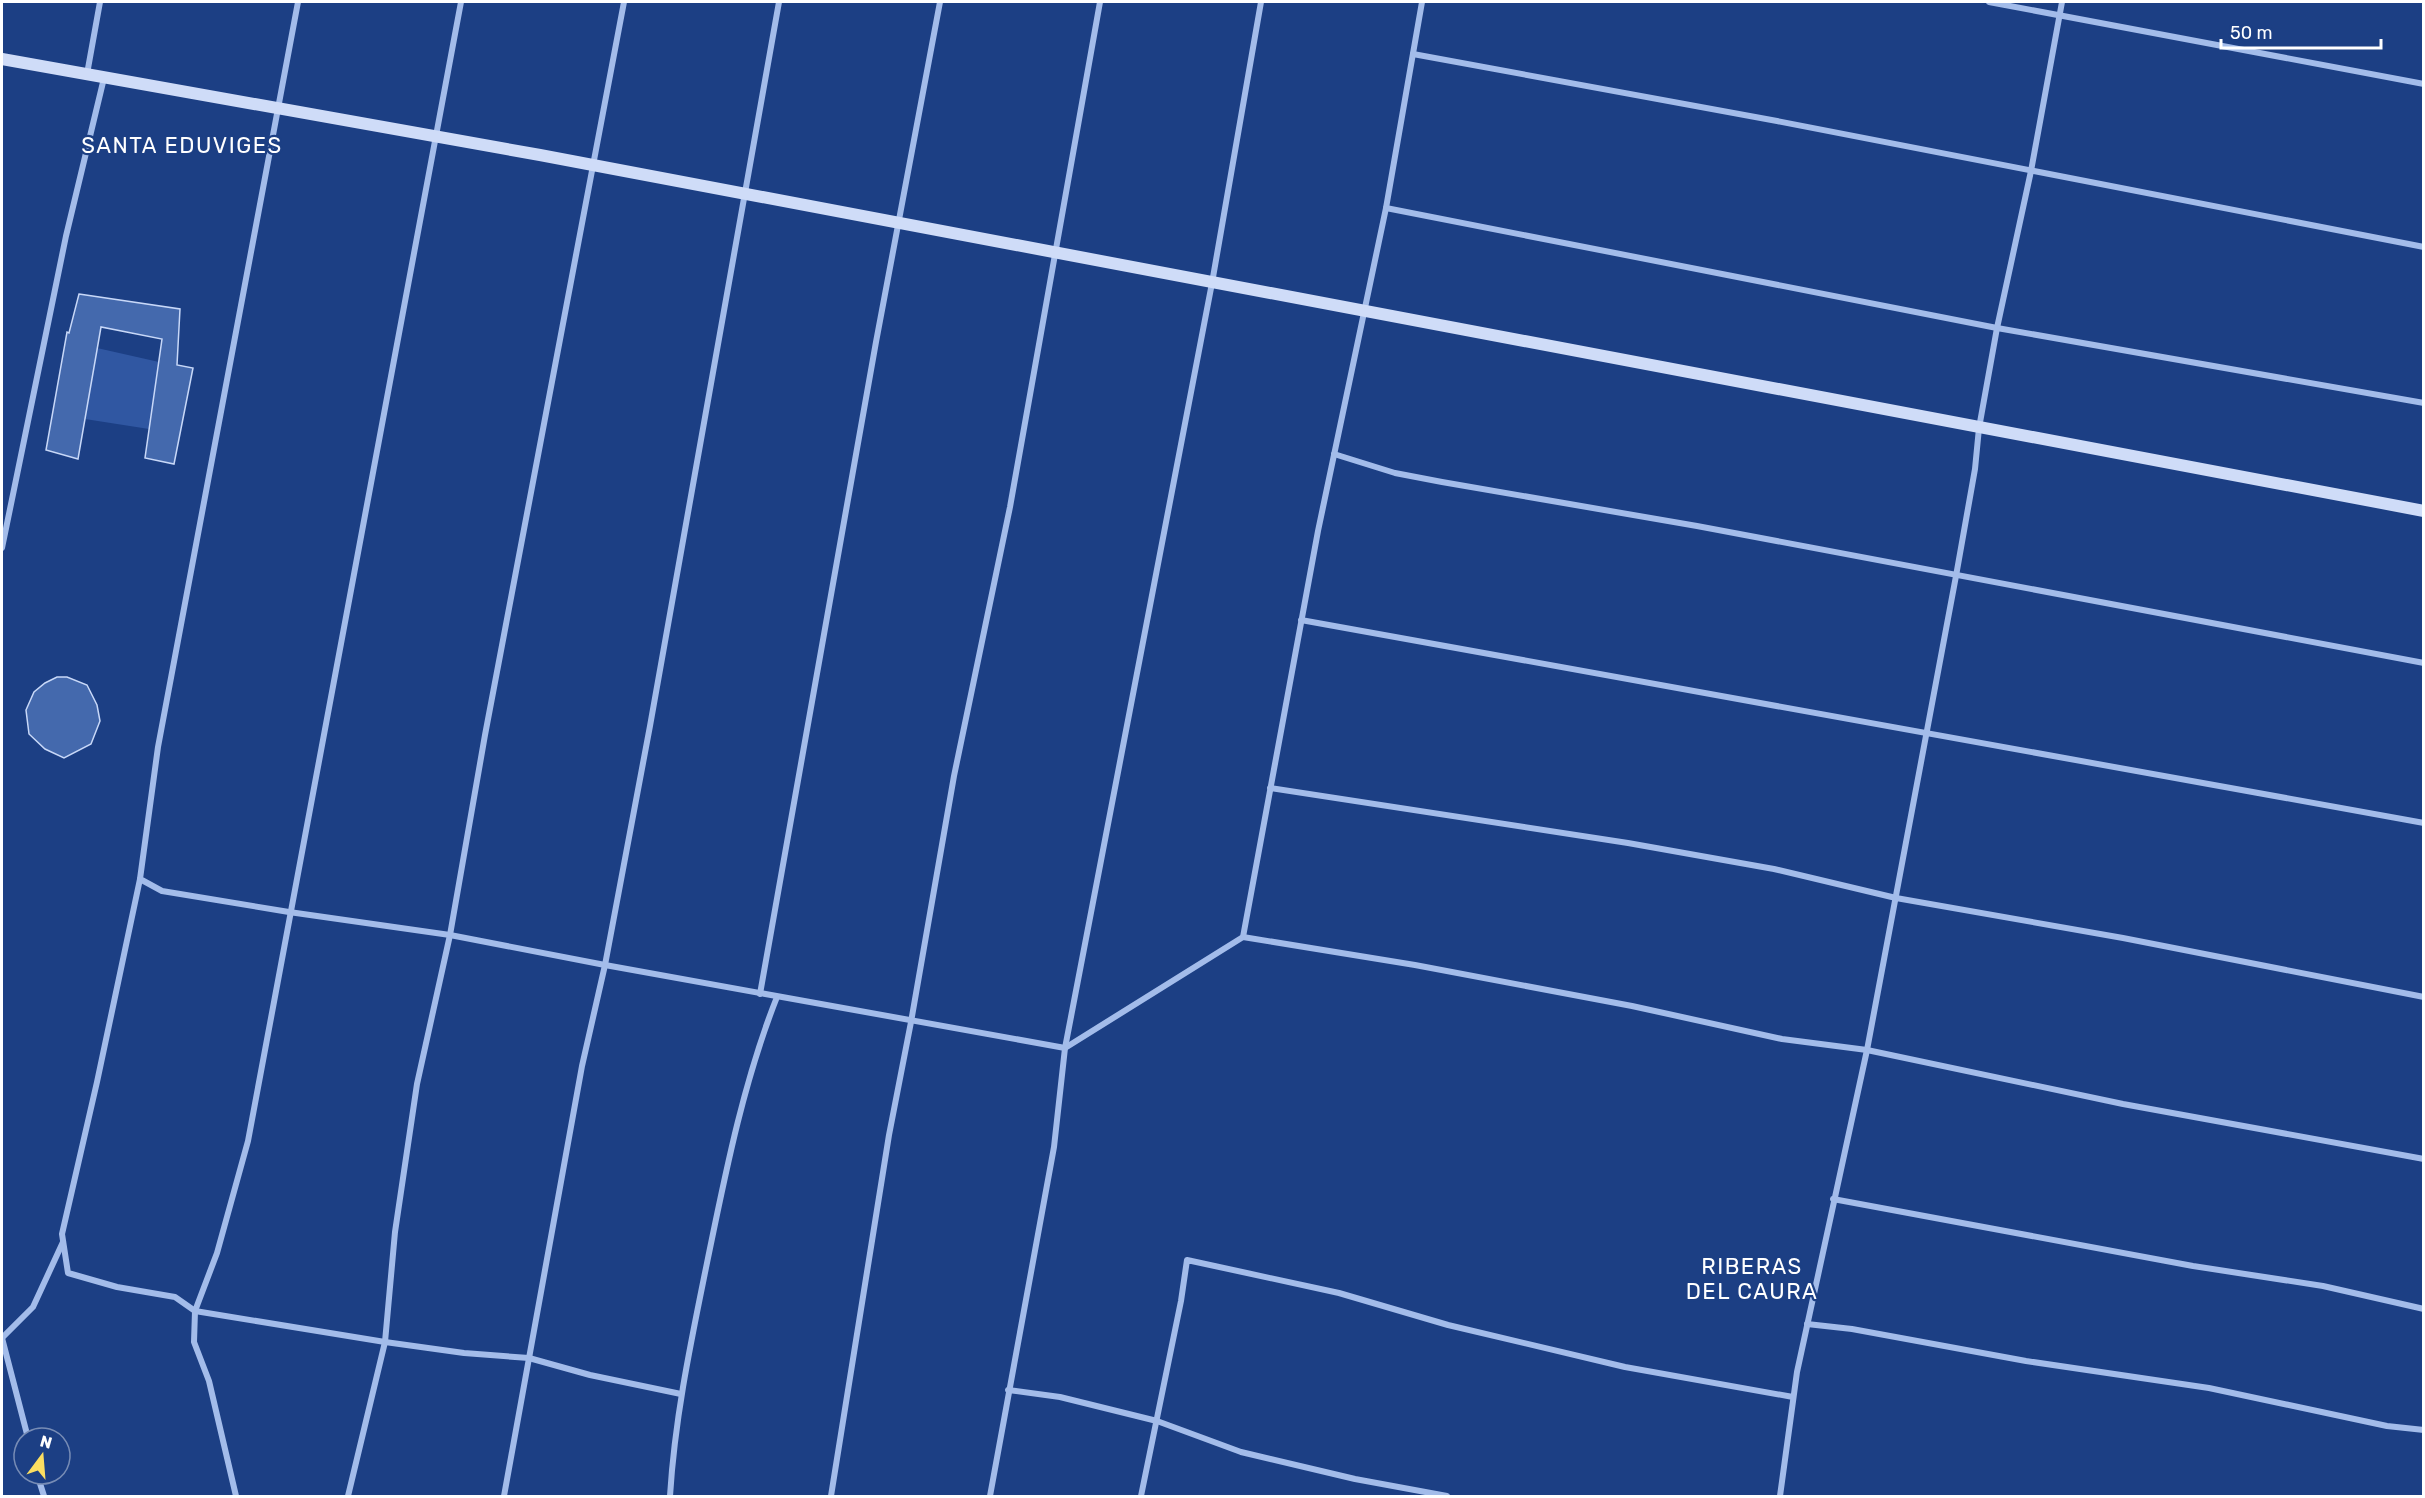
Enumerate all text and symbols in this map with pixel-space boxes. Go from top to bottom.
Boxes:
scale bar [2221,12,2382,50]
text: 50 m [2230,22,2273,44]
district label: SANTA EDUVIGES [81,132,283,159]
district label: RIBERAS DEL CAURA [1686,1253,1818,1305]
north arrow [12,1426,72,1486]
text: N [38,1431,54,1453]

